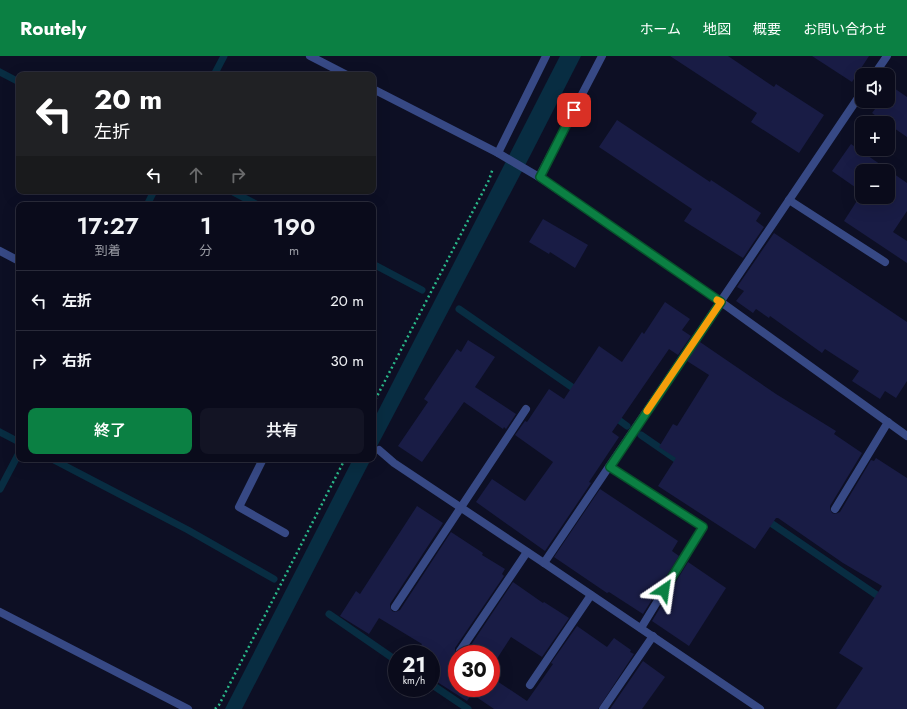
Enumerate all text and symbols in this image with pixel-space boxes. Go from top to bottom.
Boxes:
text: Routely [20,15,86,42]
text: ホーム [639,19,681,39]
text: 地図 [703,19,731,39]
text: 概要 [753,19,781,39]
text: お問い合わせ [803,19,887,39]
map controls [855,68,895,204]
button: sound [855,68,895,108]
text: 20 m [94,79,162,120]
icon: left [28,88,80,140]
pin [557,93,591,127]
icon: arrive [563,99,585,121]
button: + [855,116,895,156]
text: 左折 [94,119,130,145]
icon: left [143,164,165,186]
icon: ahead [185,164,207,186]
icon: right [227,164,249,186]
button: − [855,164,895,204]
text: 17:27 [77,208,139,243]
text: 1 [200,208,212,243]
text: 190 [273,209,315,244]
text: 到着 [95,241,121,260]
text: 分 [199,241,212,260]
text: m [289,241,299,260]
icon: left [28,290,50,312]
text: 左折 [62,290,92,312]
text: 20 m [330,290,364,312]
icon: right [28,350,50,372]
text: 右折 [62,350,92,372]
text: 30 m [331,350,364,372]
button: 終了 [28,408,192,454]
button: 共有 [200,408,364,454]
position arrow [643,569,685,611]
speed limit sign: 30 [448,645,500,697]
text: 21 [402,651,426,680]
text: km/h [403,673,425,688]

